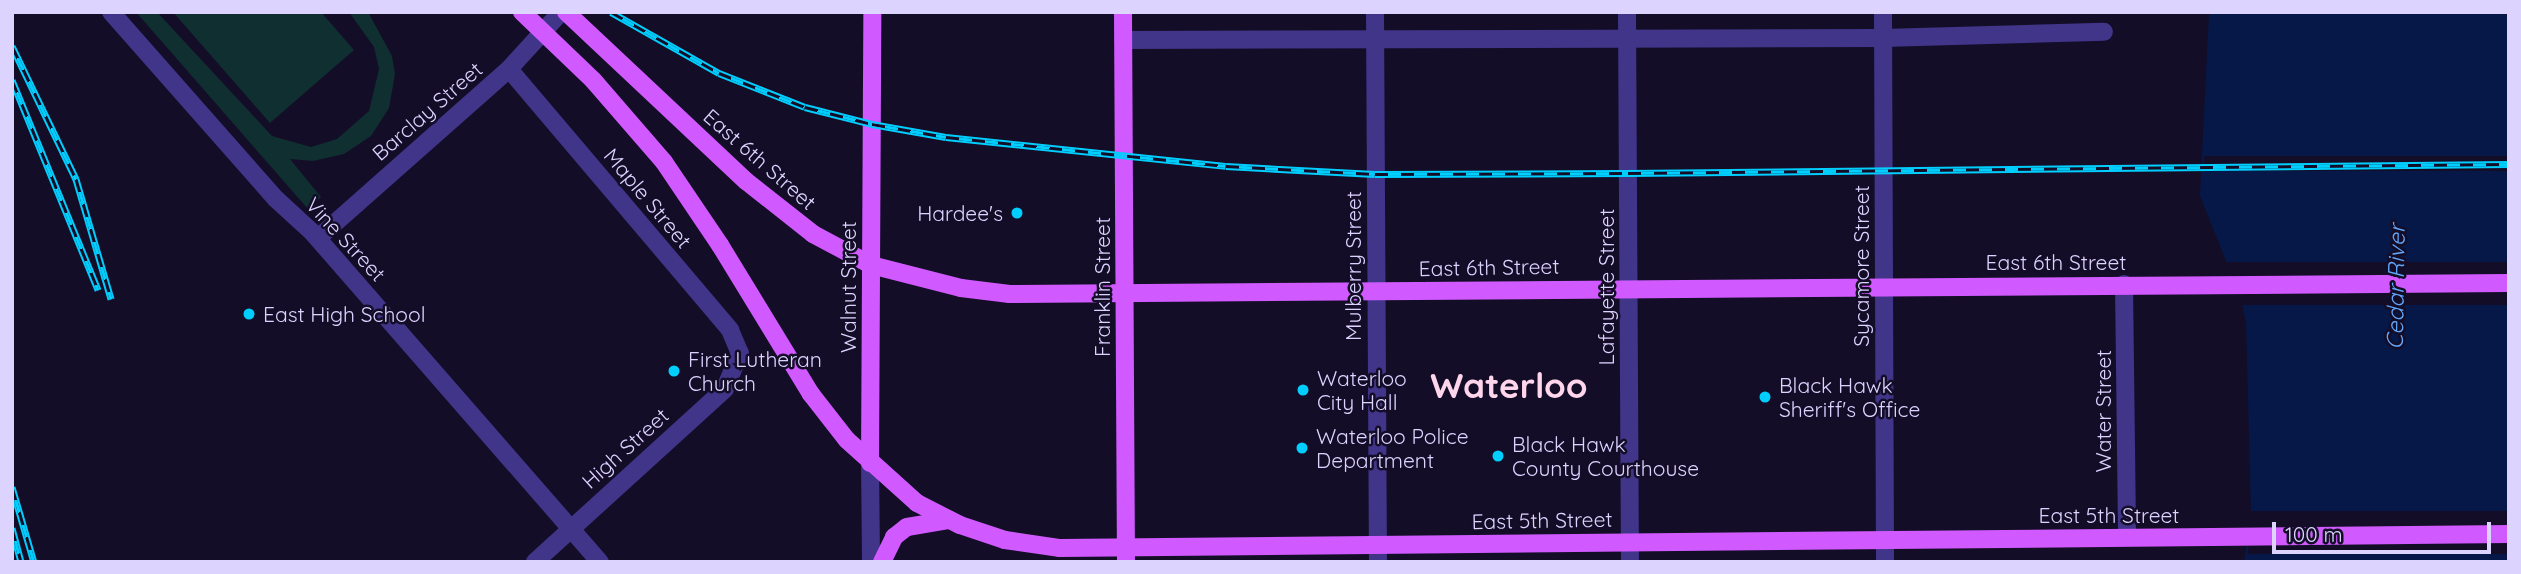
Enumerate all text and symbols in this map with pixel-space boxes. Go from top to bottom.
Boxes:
street label: Barclay Street [367,56,487,166]
street label: East 6th Street [699,103,821,215]
street label: Maple Street [599,143,697,253]
street label: Sycamore Street [1848,185,1874,347]
street label: Mulberry Street [1340,191,1366,341]
street label: Vine Street [301,192,391,286]
place label: Hardee's [917,200,1003,226]
marker: Hardee's [1009,205,1025,221]
street label: Lafayette Street [1593,209,1619,365]
street label: Franklin Street [1089,217,1115,357]
street label: Walnut Street [835,221,861,353]
water label: Cedar River [2381,224,2411,350]
street label: East 6th Street [1986,249,2126,275]
street label: East 6th Street [1418,253,1560,281]
place label: East High School [263,301,426,327]
marker: East High School [241,306,257,322]
place label: First Lutheran Church [688,346,822,396]
street label: Water Street [2090,350,2116,472]
marker: First Lutheran Church [666,363,682,379]
district label: Waterloo [1430,364,1588,406]
place label: Waterloo City Hall [1317,365,1407,415]
place label: Black Hawk Sheriff's Office [1779,372,1920,422]
marker: Waterloo City Hall [1295,382,1311,398]
marker: Black Hawk Sheriff's Office [1757,389,1773,405]
street label: High Street [577,403,673,493]
place label: Waterloo Police Department [1316,423,1469,473]
place label: Black Hawk County Courthouse [1512,431,1699,481]
marker: Waterloo Police Department [1294,440,1310,456]
marker: Black Hawk County Courthouse [1490,448,1506,464]
street label: East 5th Street [2039,502,2179,528]
street label: East 5th Street [1471,506,1613,534]
scale bar [2276,508,2495,552]
text: 100 m [2285,521,2343,547]

